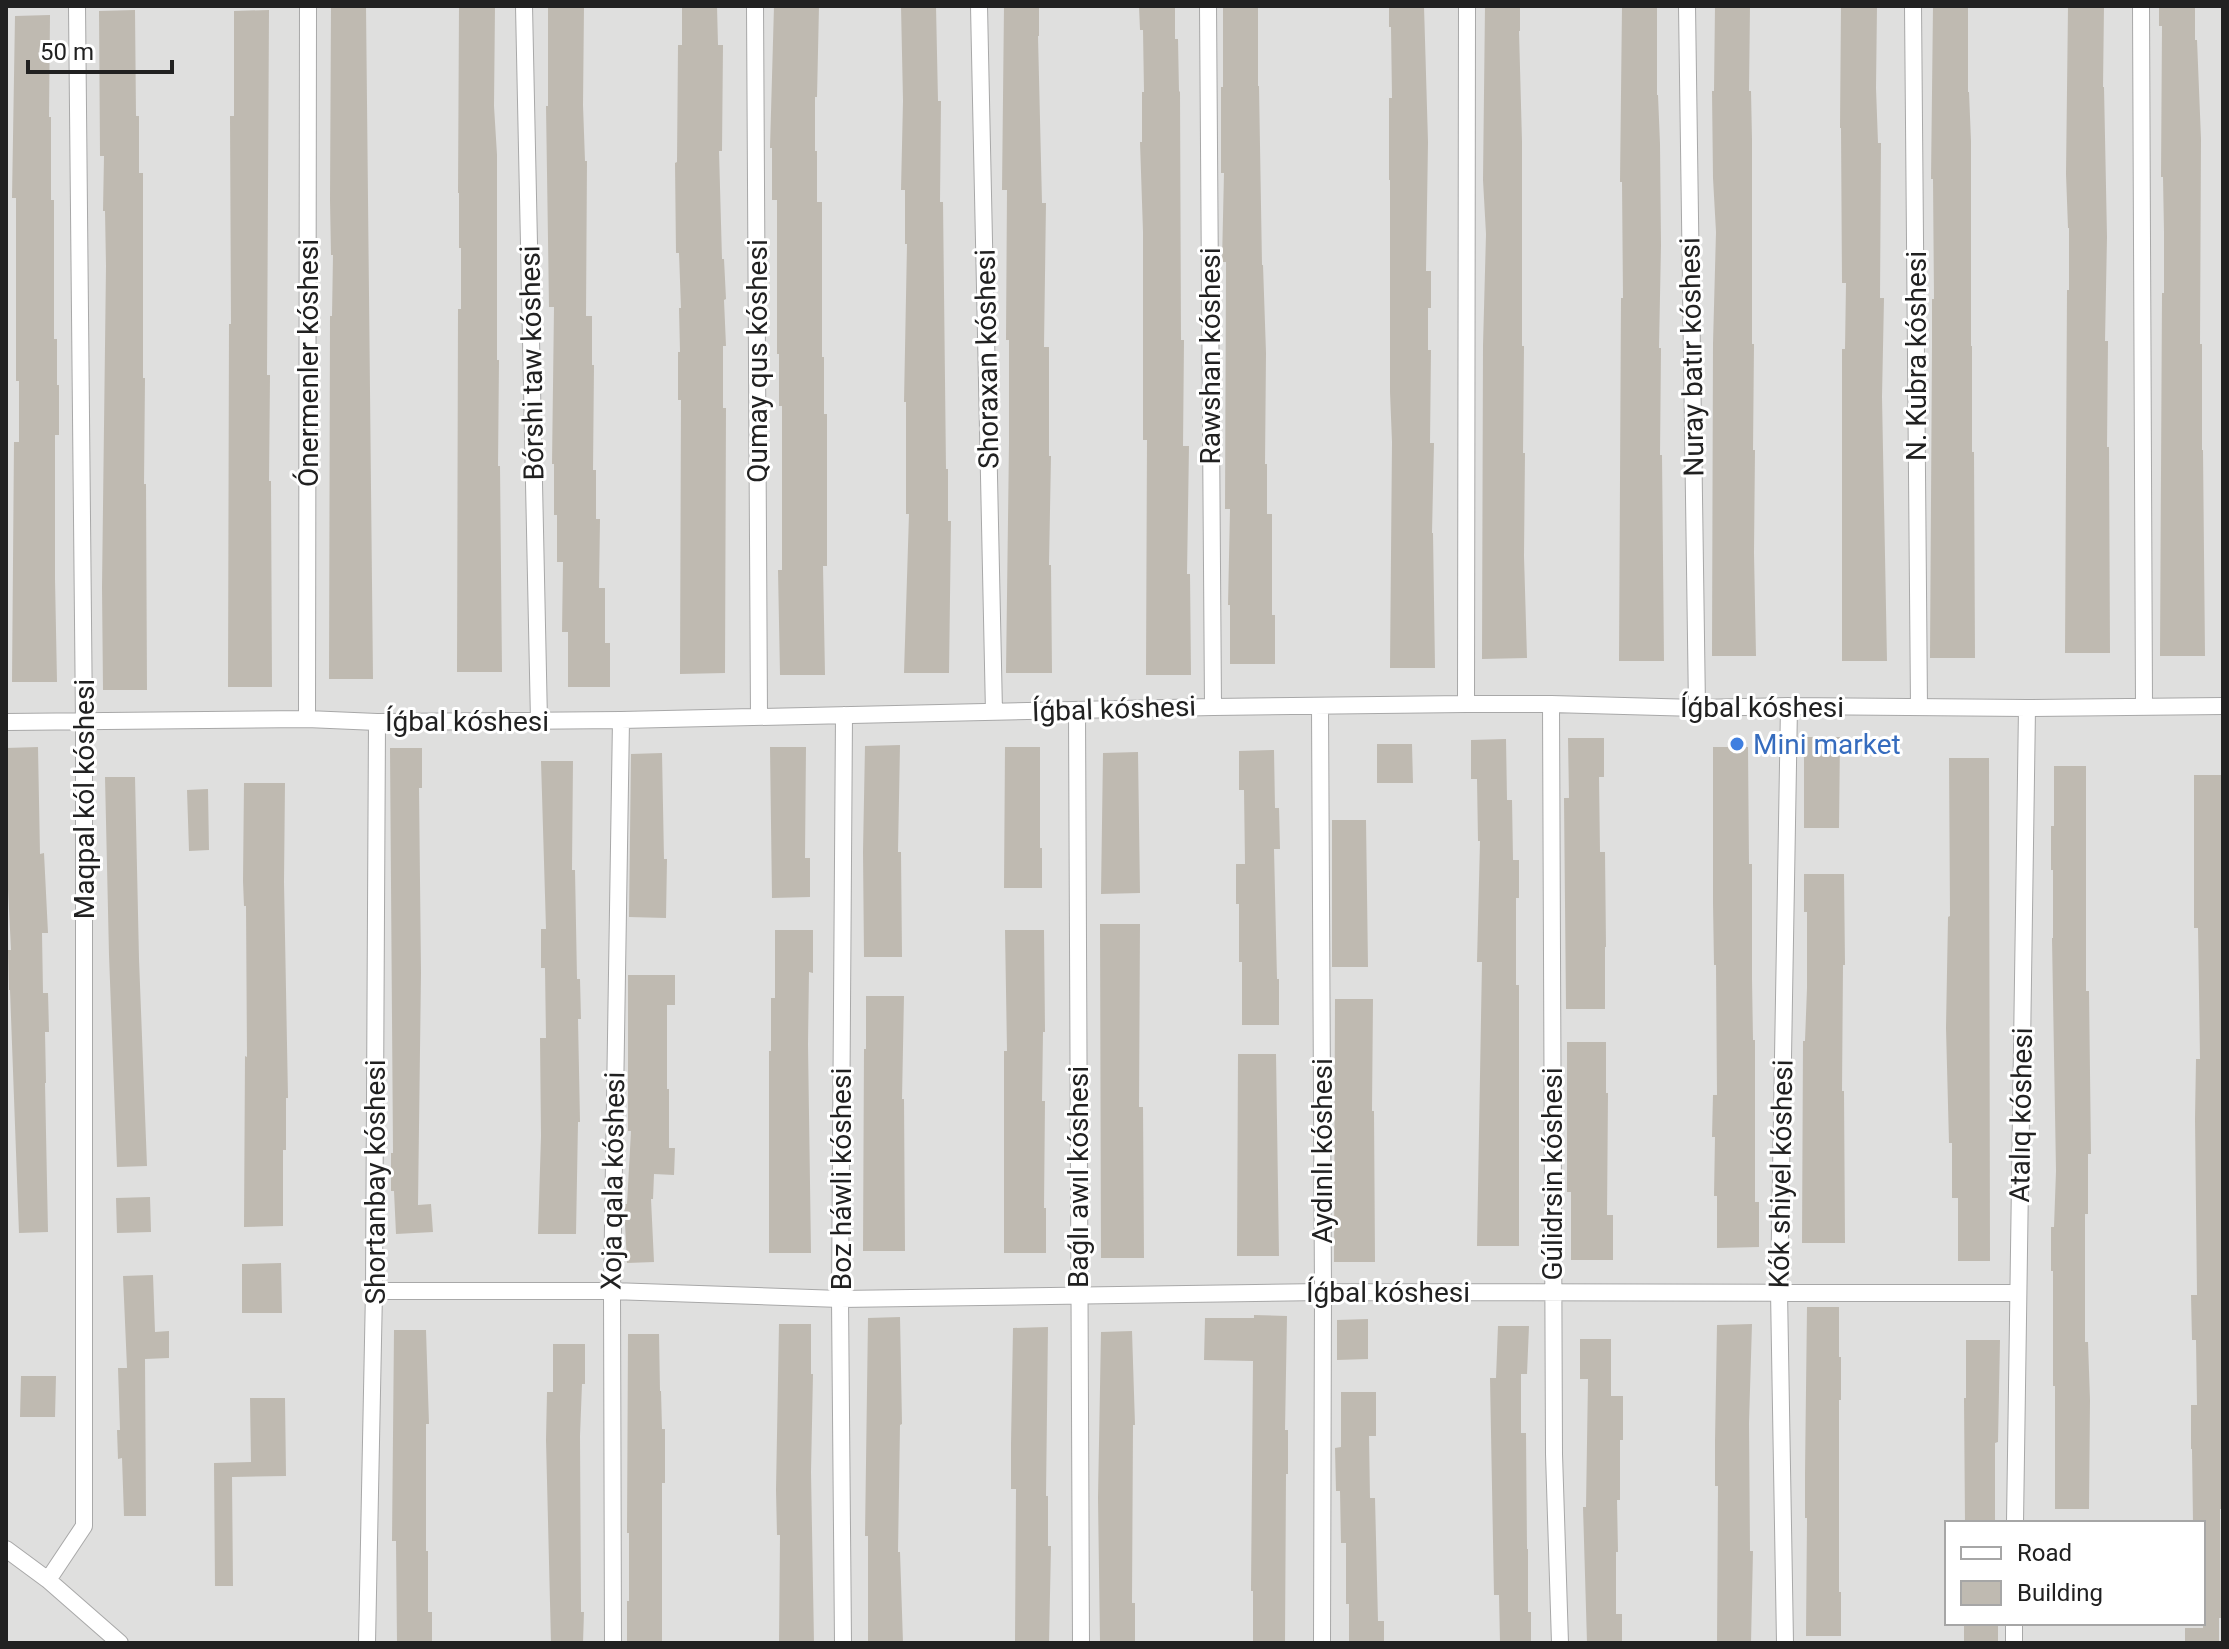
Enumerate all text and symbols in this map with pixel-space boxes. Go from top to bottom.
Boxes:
scale bar [28,24,172,74]
text: 50 m [40,38,94,66]
street label: Nuray batır kóshesi [1673,237,1711,477]
street label: Ónermenler kóshesi [292,239,325,487]
street label: Qumay qus kóshesi [741,239,774,483]
street label: Bórshi taw kóshesi [513,245,551,481]
street label: Rawshan kóshesi [1194,247,1227,465]
street label: Shoraxan kóshesi [969,249,1005,469]
street label: N. Kubra kóshesi [1900,251,1933,461]
street label: Maqpal kól kóshesi [68,679,101,919]
street label: Íǵbal kóshesi [1031,690,1197,728]
street label: Íǵbal kóshesi [1680,691,1844,724]
street label: Íǵbal kóshesi [385,705,549,738]
place label: Mini market [1753,728,1901,761]
marker: Mini market [1728,735,1746,753]
street label: Atalıq kóshesi [2003,1027,2039,1203]
street label: Aydınlı kóshesi [1306,1058,1339,1244]
street label: Shortanbay kóshesi [359,1059,392,1305]
street label: Kók shiyel kóshesi [1763,1059,1799,1289]
street label: Baǵlı awıl kóshesi [1062,1066,1095,1288]
street label: Gúlidrsin kóshesi [1536,1067,1569,1281]
street label: Boz háwli kóshesi [825,1068,858,1290]
street label: Xoja qala kóshesi [595,1072,631,1290]
street label: Íǵbal kóshesi [1306,1276,1470,1309]
legend [1945,1521,2205,1625]
text: Road [2017,1539,2072,1567]
text: Building [2017,1579,2103,1607]

